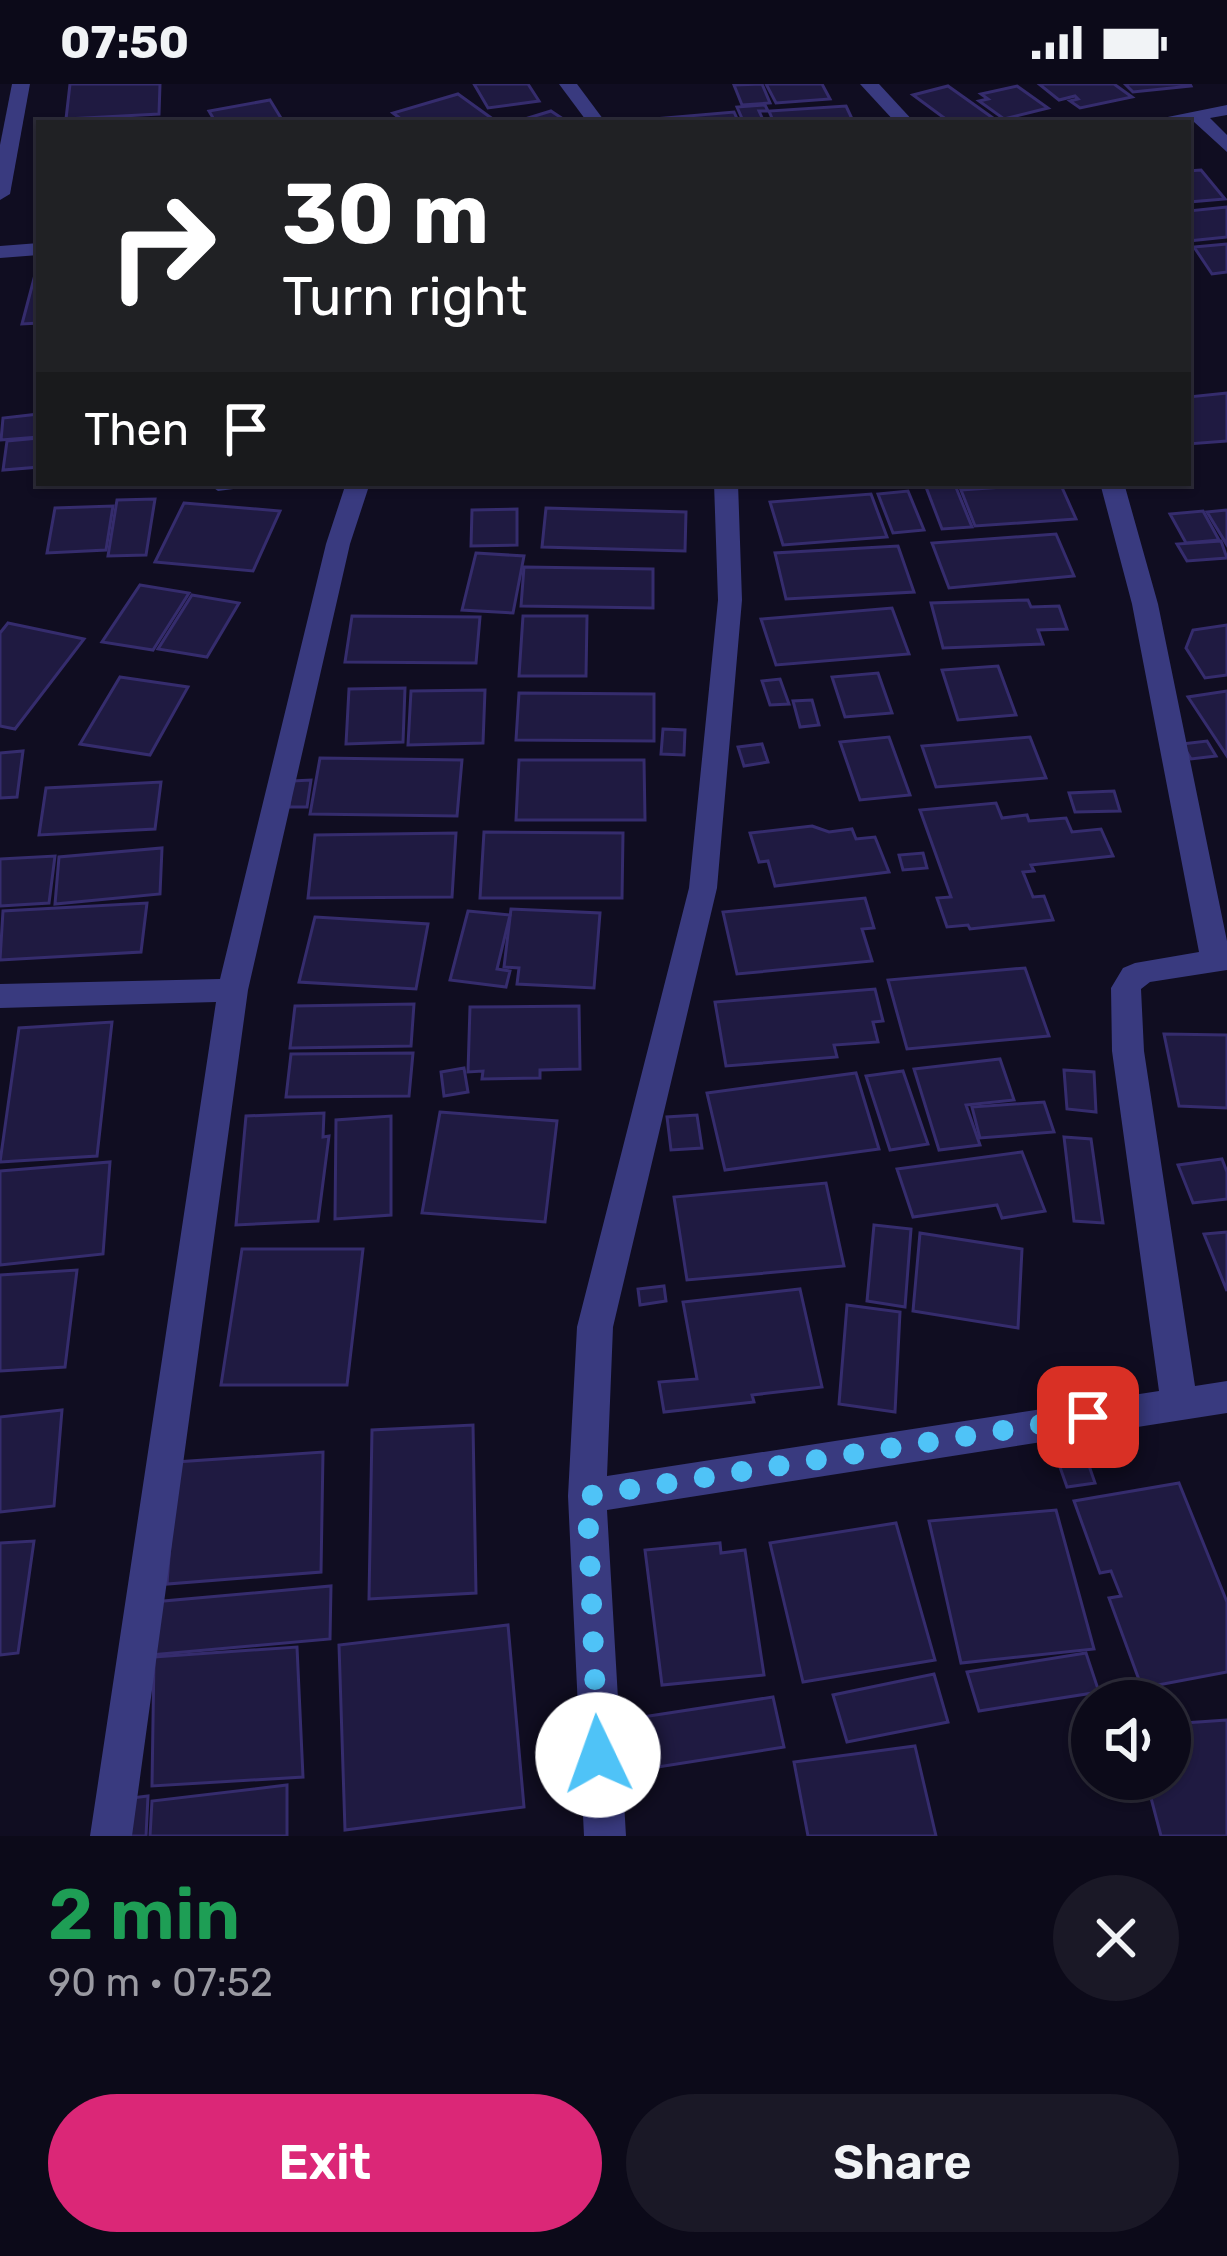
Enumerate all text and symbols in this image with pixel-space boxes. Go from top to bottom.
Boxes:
text: 07:50 [60,16,189,69]
text: 30 m [282,164,489,264]
icon: right [84,168,240,324]
text: Turn right [282,265,527,329]
icon: arrive [213,396,279,462]
text: Then [84,403,189,456]
pin [1037,1366,1139,1468]
icon: arrive [1055,1384,1121,1450]
map controls [1071,1680,1191,1800]
button: sound [1071,1680,1191,1800]
position arrow [535,1692,661,1818]
text: 2 min [48,1872,240,1957]
button: close [1053,1875,1179,2001]
text: 90 m · 07:52 [48,1960,273,2006]
button: Exit [48,2094,602,2232]
button: Share [626,2094,1179,2232]

